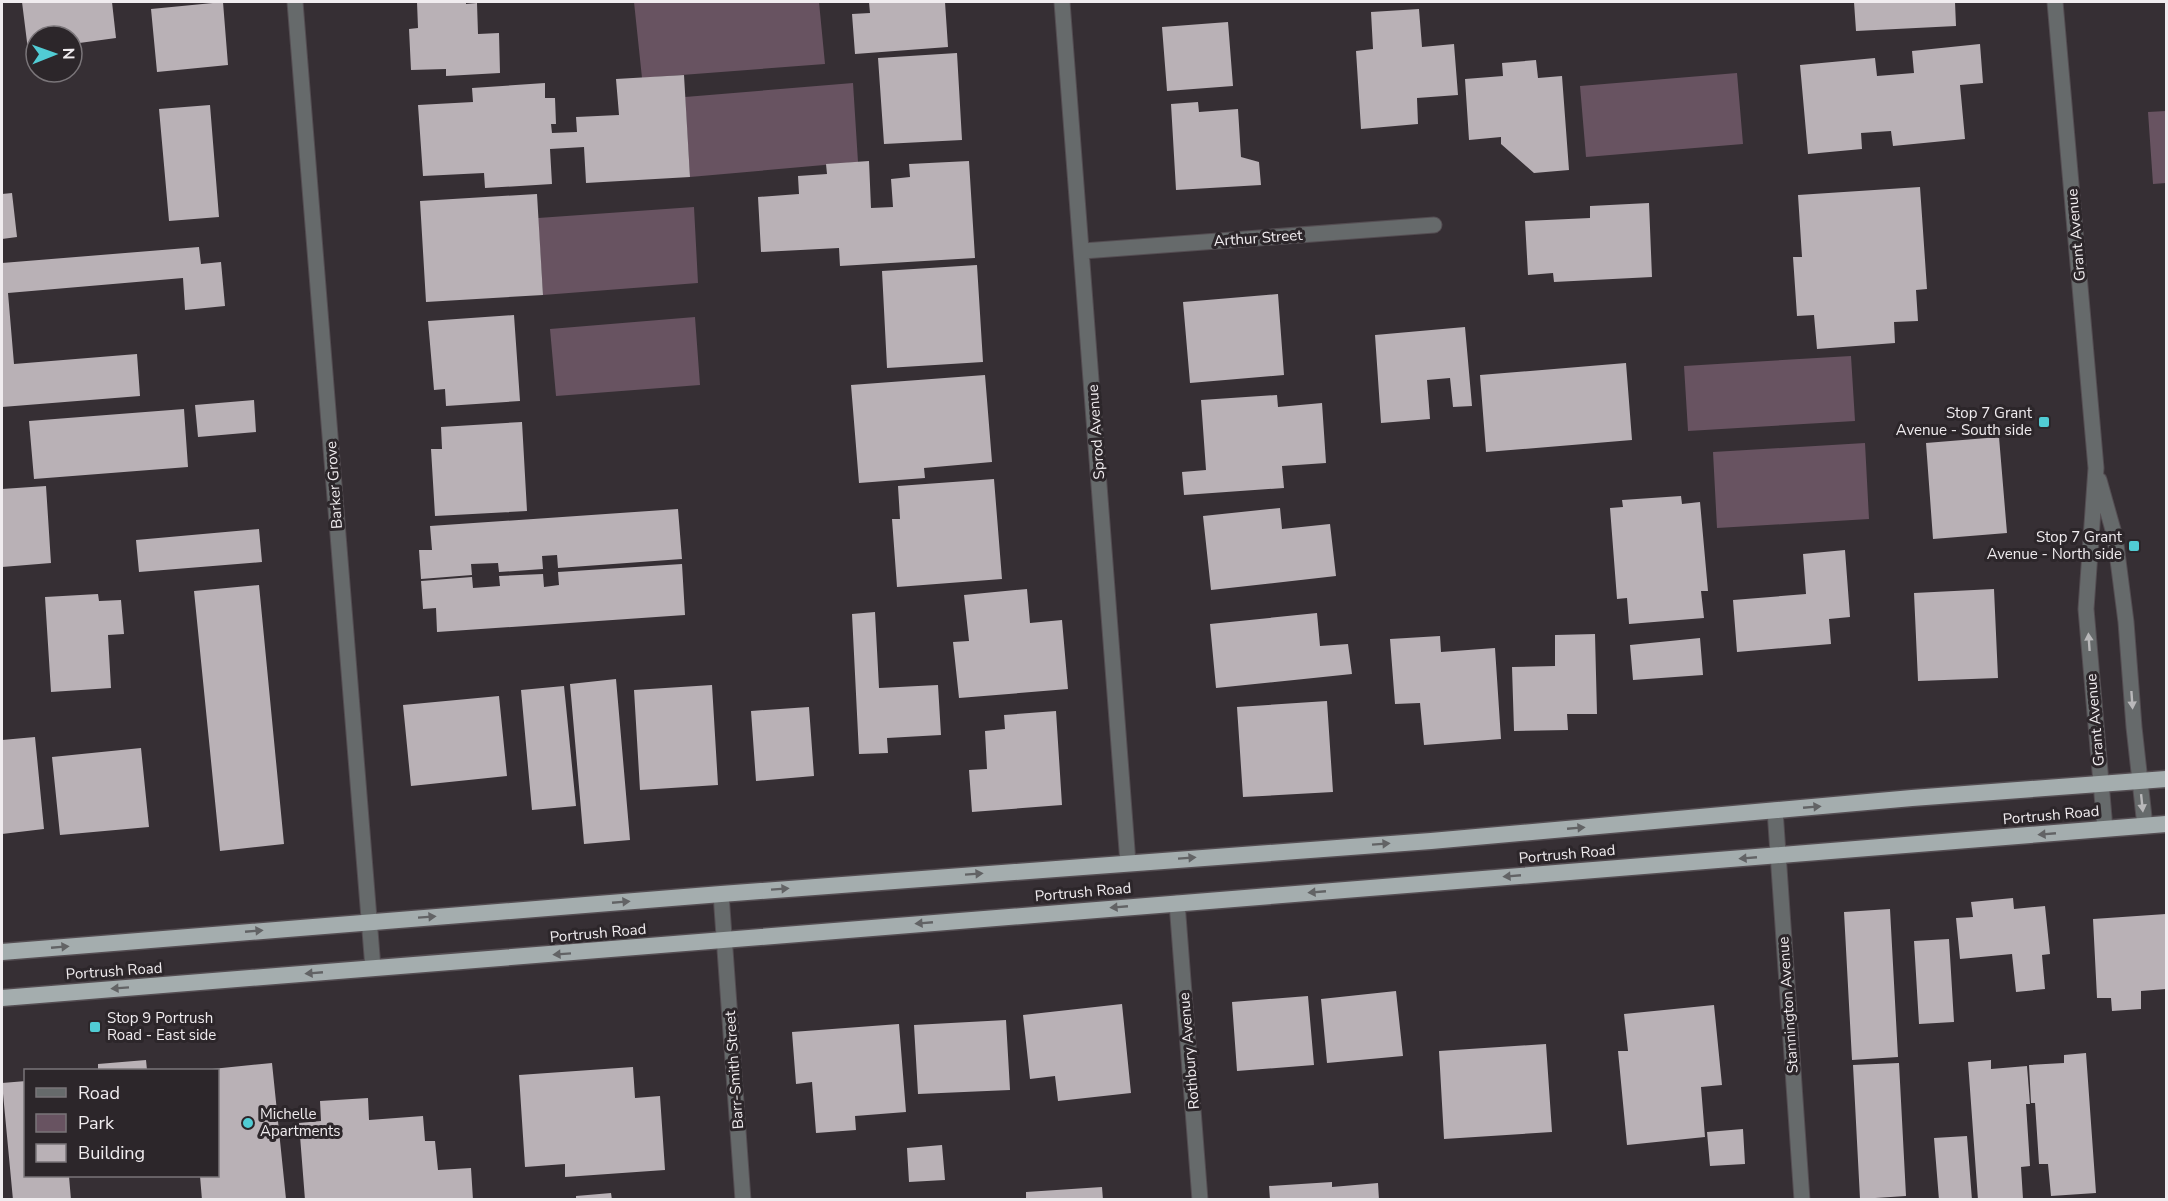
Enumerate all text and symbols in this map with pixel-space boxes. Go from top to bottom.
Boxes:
north arrow [24,24,84,84]
text: N [57,48,79,60]
street label: Grant Avenue [2062,188,2090,282]
street label: Arthur Street [1213,225,1304,251]
street label: Sprod Avenue [1083,384,1109,480]
place label: Stop 7 Grant Avenue - South side [1896,403,2033,440]
marker: Stop 7 Grant Avenue - South side [2037,415,2051,429]
street label: Barker Grove [321,440,347,530]
place label: Stop 7 Grant Avenue - North side [1987,527,2123,564]
marker: Stop 7 Grant Avenue - North side [2127,539,2141,553]
one-way arrow [2084,632,2093,651]
street label: Grant Avenue [2081,673,2109,767]
one-way arrow [2127,691,2137,710]
one-way arrow [2138,794,2147,813]
street label: Portrush Road [2002,801,2100,829]
one-way arrow [1802,802,1821,812]
one-way arrow [1566,823,1585,833]
one-way arrow [2037,829,2056,839]
one-way arrow [1372,840,1391,849]
street label: Portrush Road [1518,840,1616,868]
one-way arrow [1738,853,1757,863]
one-way arrow [1177,854,1196,863]
one-way arrow [965,870,984,879]
one-way arrow [1502,871,1521,881]
street label: Portrush Road [1034,878,1132,906]
one-way arrow [770,885,789,894]
one-way arrow [1308,887,1327,896]
one-way arrow [611,897,630,907]
one-way arrow [1109,903,1128,912]
one-way arrow [417,913,436,922]
street label: Portrush Road [549,919,647,947]
one-way arrow [915,919,934,928]
one-way arrow [245,926,264,936]
street label: Stannington Avenue [1773,936,1803,1074]
one-way arrow [50,942,69,952]
one-way arrow [552,949,571,959]
street label: Portrush Road [65,958,163,984]
one-way arrow [305,968,324,978]
one-way arrow [110,984,129,993]
street label: Rothbury Avenue [1174,992,1204,1110]
place label: Stop 9 Portrush Road - East side [107,1008,216,1045]
street label: Barr-Smith Street [720,1009,748,1130]
marker: Stop 9 Portrush Road - East side [88,1020,102,1034]
legend [24,1069,219,1177]
text: Road [78,1081,120,1105]
place label: Michelle Apartments [260,1104,340,1141]
text: Park [78,1111,115,1135]
marker: Michelle Apartments [241,1116,255,1130]
text: Building [78,1141,145,1165]

